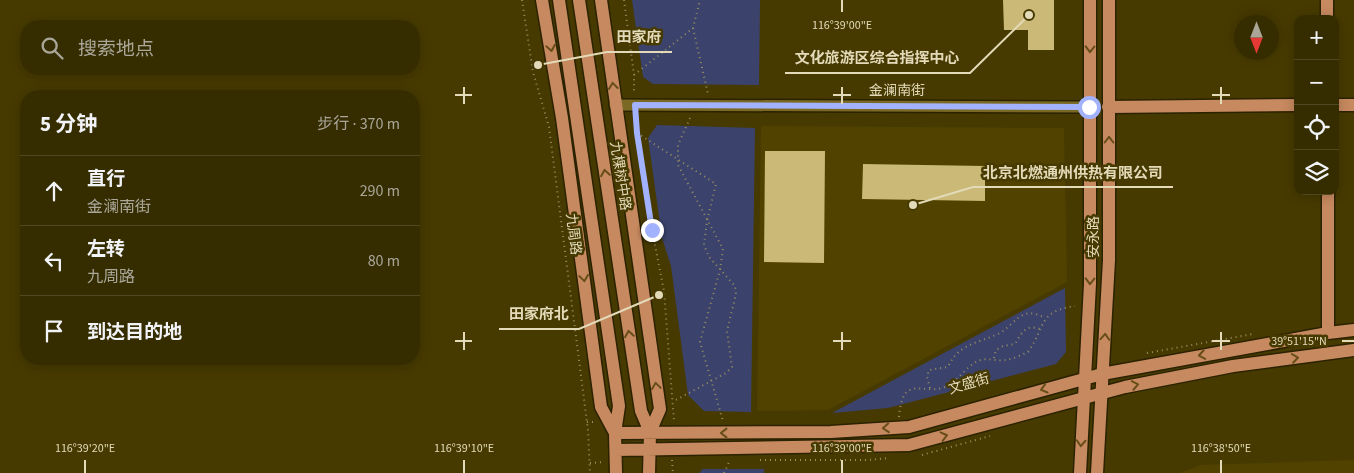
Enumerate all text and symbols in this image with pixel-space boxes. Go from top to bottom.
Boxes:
north arrow [1234,15,1279,60]
map controls [1294,15,1339,195]
button: + [1294,15,1339,60]
text: 116°39'00"E [812,17,872,34]
search box [20,20,420,75]
callout: 田家府 [607,22,672,52]
text: 田家府 [616,27,662,48]
icon: search [38,34,66,62]
text: 搜索地点 [78,36,154,63]
callout: 文化旅游区综合指挥中心 [785,43,970,73]
one-way arrow [545,44,555,52]
one-way arrow [1085,45,1095,53]
text: 文化旅游区综合指挥中心 [794,48,960,69]
button: − [1294,60,1339,105]
street label: 金澜南街 [869,81,925,101]
one-way arrow [608,82,619,90]
route start [1078,96,1101,119]
button: locate [1294,105,1339,150]
text: 5 分钟 [40,109,97,139]
text: 步行 · 370 m [317,113,400,135]
one-way arrow [1103,135,1114,143]
street label: 九棵树中路 [605,140,635,212]
button: layers [1294,150,1339,195]
callout: 北京北燃通州供热有限公司 [973,157,1173,187]
text: 北京北燃通州供热有限公司 [983,163,1163,184]
text: 直行 [87,166,125,193]
one-way arrow [600,169,610,178]
icon: ahead [40,177,68,205]
text: 290 m [360,180,400,202]
text: 金澜南街 [87,196,151,218]
street label: 九周路 [561,212,585,256]
street label: 安永路 [1084,216,1104,258]
route end [641,219,664,242]
text: 左转 [87,236,125,263]
icon: left [40,247,68,275]
text: 80 m [368,250,400,272]
text: 九周路 [87,266,135,288]
one-way arrow [578,274,589,282]
one-way arrow [1084,277,1095,285]
callout: 田家府北 [499,299,579,329]
text: 田家府北 [509,304,569,325]
icon: arrive [40,317,68,345]
text: 到达目的地 [87,319,182,346]
one-way arrow [624,330,635,338]
one-way arrow [1099,333,1110,341]
text: 39°51'15"N [1271,333,1327,350]
one-way arrow [1198,349,1207,359]
one-way arrow [1291,353,1299,364]
street label: 文盛街 [946,369,992,399]
one-way arrow [1130,380,1139,391]
one-way arrow [651,382,662,390]
one-way arrow [1039,383,1048,394]
one-way arrow [882,423,890,434]
one-way arrow [720,428,728,438]
one-way arrow [939,431,948,442]
text: 116°39'20"E [55,440,115,457]
text: 116°39'10"E [434,440,494,457]
text: 116°39'00"E [812,440,872,457]
one-way arrow [1076,440,1087,448]
text: 116°38'50"E [1191,440,1251,457]

